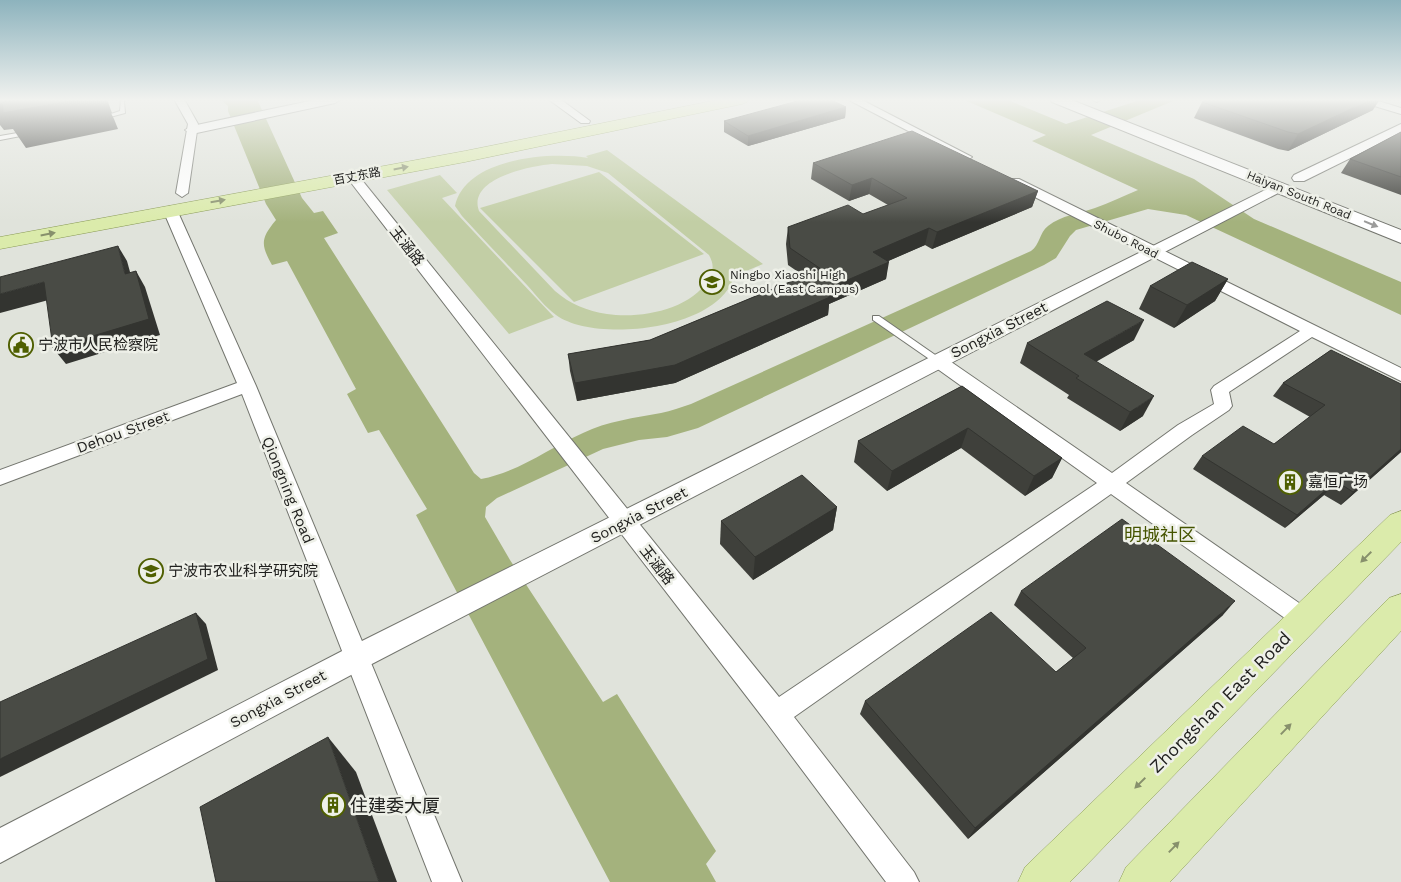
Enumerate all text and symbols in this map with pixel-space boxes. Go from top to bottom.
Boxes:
one-way arrow [394,163,410,171]
street label: 百丈东路 [332,165,382,187]
street label: Haiyan South Road [1245,168,1353,222]
one-way arrow [210,197,226,205]
street label: Shubo Road [1091,217,1161,261]
one-way arrow [1364,221,1378,229]
street label: 玉涵路 [386,223,428,269]
one-way arrow [40,229,56,237]
place label: Ningbo Xiaoshi High School (East Campus) [730,268,859,296]
school or university icon: Ningbo Xiaoshi High School (East Campus) [699,269,725,295]
street label: Songxia Street [948,298,1051,362]
public building icon: 宁波市人民检察院 [8,332,34,358]
place label: 宁波市人民检察院 [38,336,158,354]
street label: Dehou Street [74,407,172,457]
street label: Qiongning Road [258,434,318,546]
building icon: 嘉恒广场 [1277,469,1303,495]
place label: 嘉恒广场 [1308,473,1368,491]
street label: Songxia Street [588,483,691,547]
district label: 明城社区 [1124,524,1196,545]
street label: 玉涵路 [636,542,678,588]
one-way arrow [1361,551,1373,563]
school or university icon: 宁波市农业科学研究院 [138,558,164,584]
place label: 宁波市农业科学研究院 [168,562,318,580]
street label: Zhongshan East Road [1145,627,1295,777]
street label: Songxia Street [227,666,330,732]
one-way arrow [1280,723,1292,735]
one-way arrow [1134,777,1146,789]
building icon: 住建委大厦 [320,792,346,818]
place label: 住建委大厦 [350,795,440,816]
one-way arrow [1168,841,1180,853]

